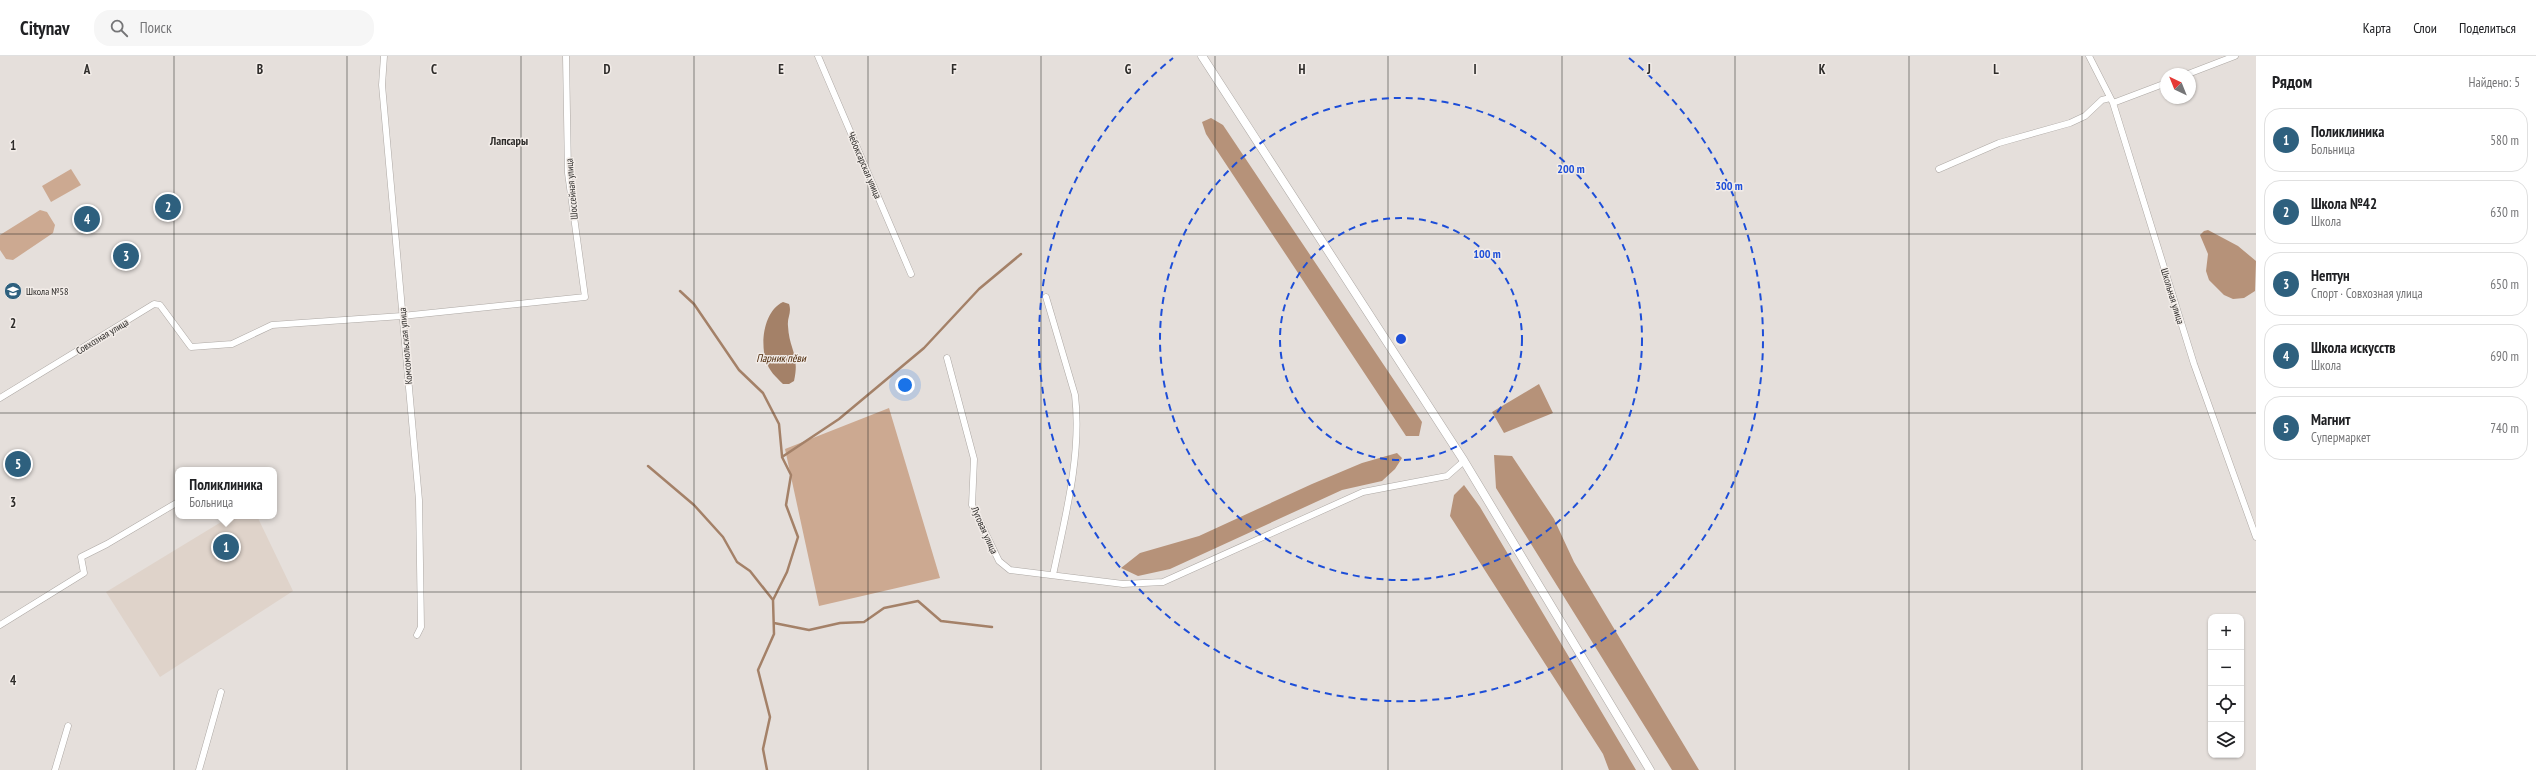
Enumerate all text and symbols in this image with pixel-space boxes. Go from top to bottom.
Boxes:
search box [94,10,374,46]
text: Citynav [20,16,70,40]
icon: search [108,17,130,39]
text: Поиск [140,18,172,37]
text: Карта [2363,19,2391,37]
text: Слои [2413,19,2437,37]
text: Поделиться [2459,19,2516,37]
text: A [83,61,91,78]
text: B [257,61,263,78]
text: C [431,61,437,78]
text: D [604,61,611,78]
text: E [778,61,784,78]
text: F [951,61,957,78]
text: G [1125,61,1132,78]
text: H [1299,61,1306,78]
text: I [1473,61,1477,78]
text: J [1646,61,1651,78]
text: K [1819,61,1826,78]
text: L [1993,61,1999,78]
north arrow [2160,68,2196,104]
text: Рядом [2272,71,2312,93]
text: Найдено: 5 [2469,74,2520,91]
text: Поликлиника [2311,122,2384,141]
street label: Чебоксарская улица [845,130,884,201]
text: 1 [2283,132,2289,149]
text: 580 m [2490,132,2519,149]
district label: Лапсары [489,133,528,148]
text: 1 [10,137,16,154]
text: Больница [2311,141,2355,158]
street label: Шоссейная улица [562,158,581,220]
text: 200 m [1557,161,1585,176]
text: 300 m [1715,178,1743,193]
pin: 2 [155,192,181,222]
text: Школа №42 [2311,194,2377,213]
pin: 4 [74,204,100,234]
text: 2 [2283,204,2289,221]
text: 630 m [2490,204,2519,221]
text: Школа [2311,213,2341,230]
pin: 3 [113,241,139,271]
text: 100 m [1473,246,1501,261]
text: Нептун [2311,266,2350,285]
street label: Школьная улица [2158,267,2187,326]
text: 3 [2283,276,2289,293]
text: 650 m [2490,276,2519,293]
school or university icon: Школа №58 [3,281,23,301]
place label: Школа №58 [26,285,69,298]
text: Спорт · Совхозная улица [2311,285,2423,302]
street label: Комсомольская улица [396,307,415,385]
text: 2 [10,315,16,332]
street label: Совхозная улица [74,316,131,357]
centre of rings [1394,332,1408,346]
text: Школа искусств [2311,338,2396,357]
text: 4 [2283,348,2289,365]
text: 690 m [2490,348,2519,365]
water label: Парник пӗви [756,351,807,365]
text: Школа [2311,357,2341,374]
your location [895,375,915,395]
text: Магнит [2311,410,2350,429]
text: 5 [2283,420,2289,437]
text: 740 m [2490,420,2519,437]
text: Супермаркет [2311,429,2370,446]
pin: 5 [5,449,31,479]
popup [175,467,277,519]
text: Поликлиника [189,475,263,494]
text: 3 [10,494,16,511]
text: Больница [189,494,233,511]
street label: Луговая улица [968,504,1001,556]
pin: 1 [213,532,239,562]
map controls [2208,614,2244,758]
button: + [2208,614,2244,650]
button: − [2208,650,2244,686]
text: 4 [10,672,17,689]
button: locate [2208,686,2244,722]
button: layers [2208,722,2244,758]

